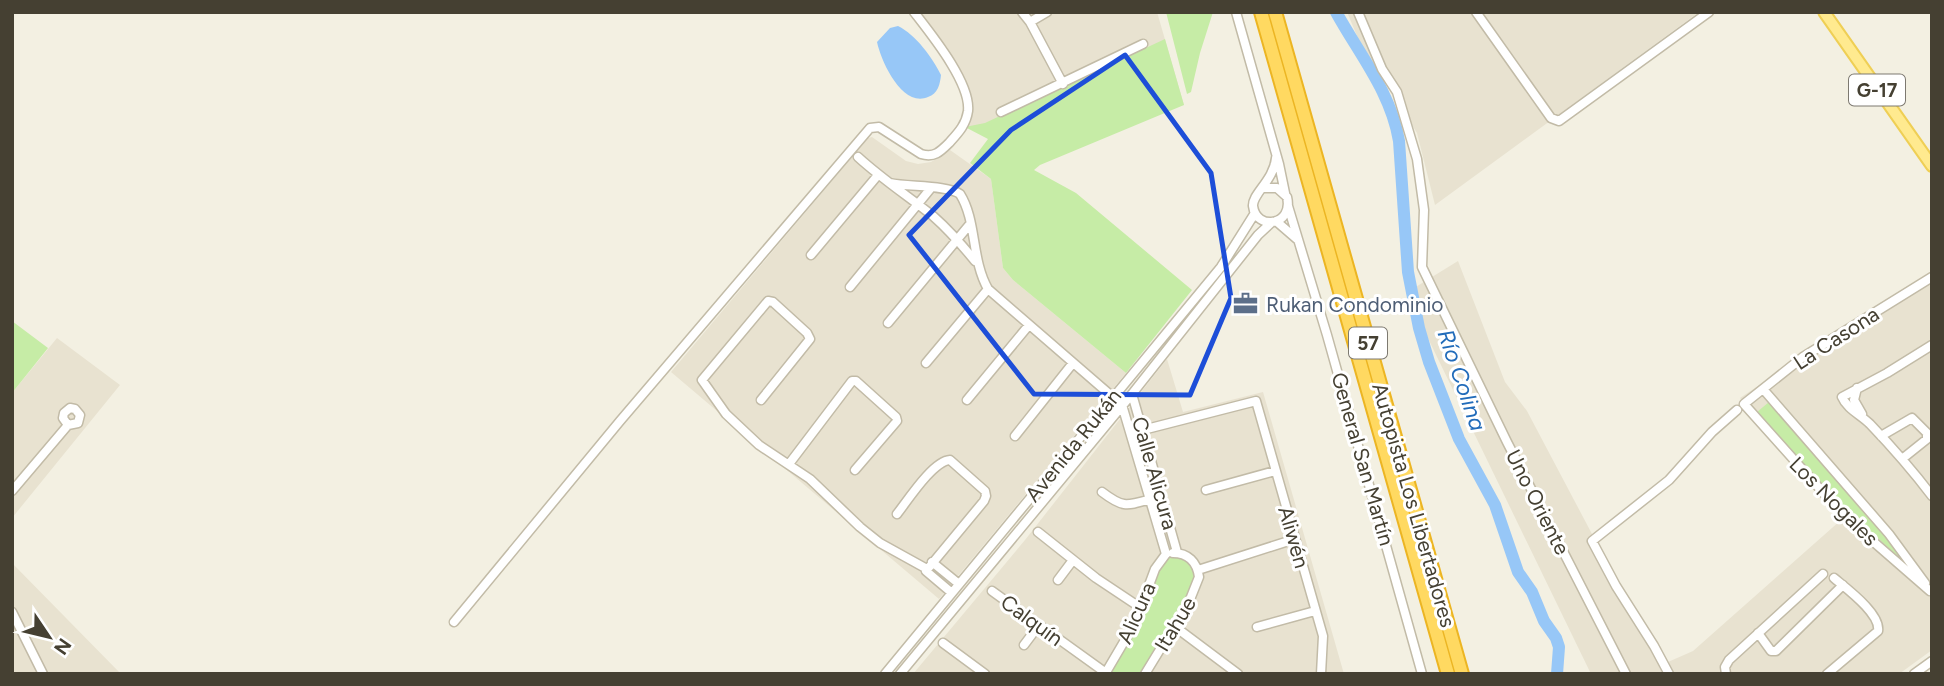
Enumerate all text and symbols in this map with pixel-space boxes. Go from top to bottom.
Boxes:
road number: G-17 [1849,74,1905,106]
office icon: Rukan Condominio [1232,290,1260,318]
place label: Rukan Condominio [1266,292,1443,317]
street label: La Casona [1788,301,1884,375]
water label: Río Colina [1432,326,1492,434]
road number: 57 [1349,328,1387,358]
street label: General San Martín [1326,370,1400,548]
street label: Autopista Los Libertadores [1367,380,1461,630]
street label: Avenida Rukán [1020,383,1126,507]
street label: Calle Alicura [1127,414,1183,532]
street label: Uno Oriente [1501,445,1575,559]
street label: Los Nogales [1784,451,1884,551]
street label: Aliwén [1273,503,1315,571]
street label: Alicura [1111,578,1161,648]
street label: Calquín [996,589,1068,651]
street label: Itahue [1149,592,1201,656]
north arrow [14,602,84,672]
text: N [49,634,76,659]

